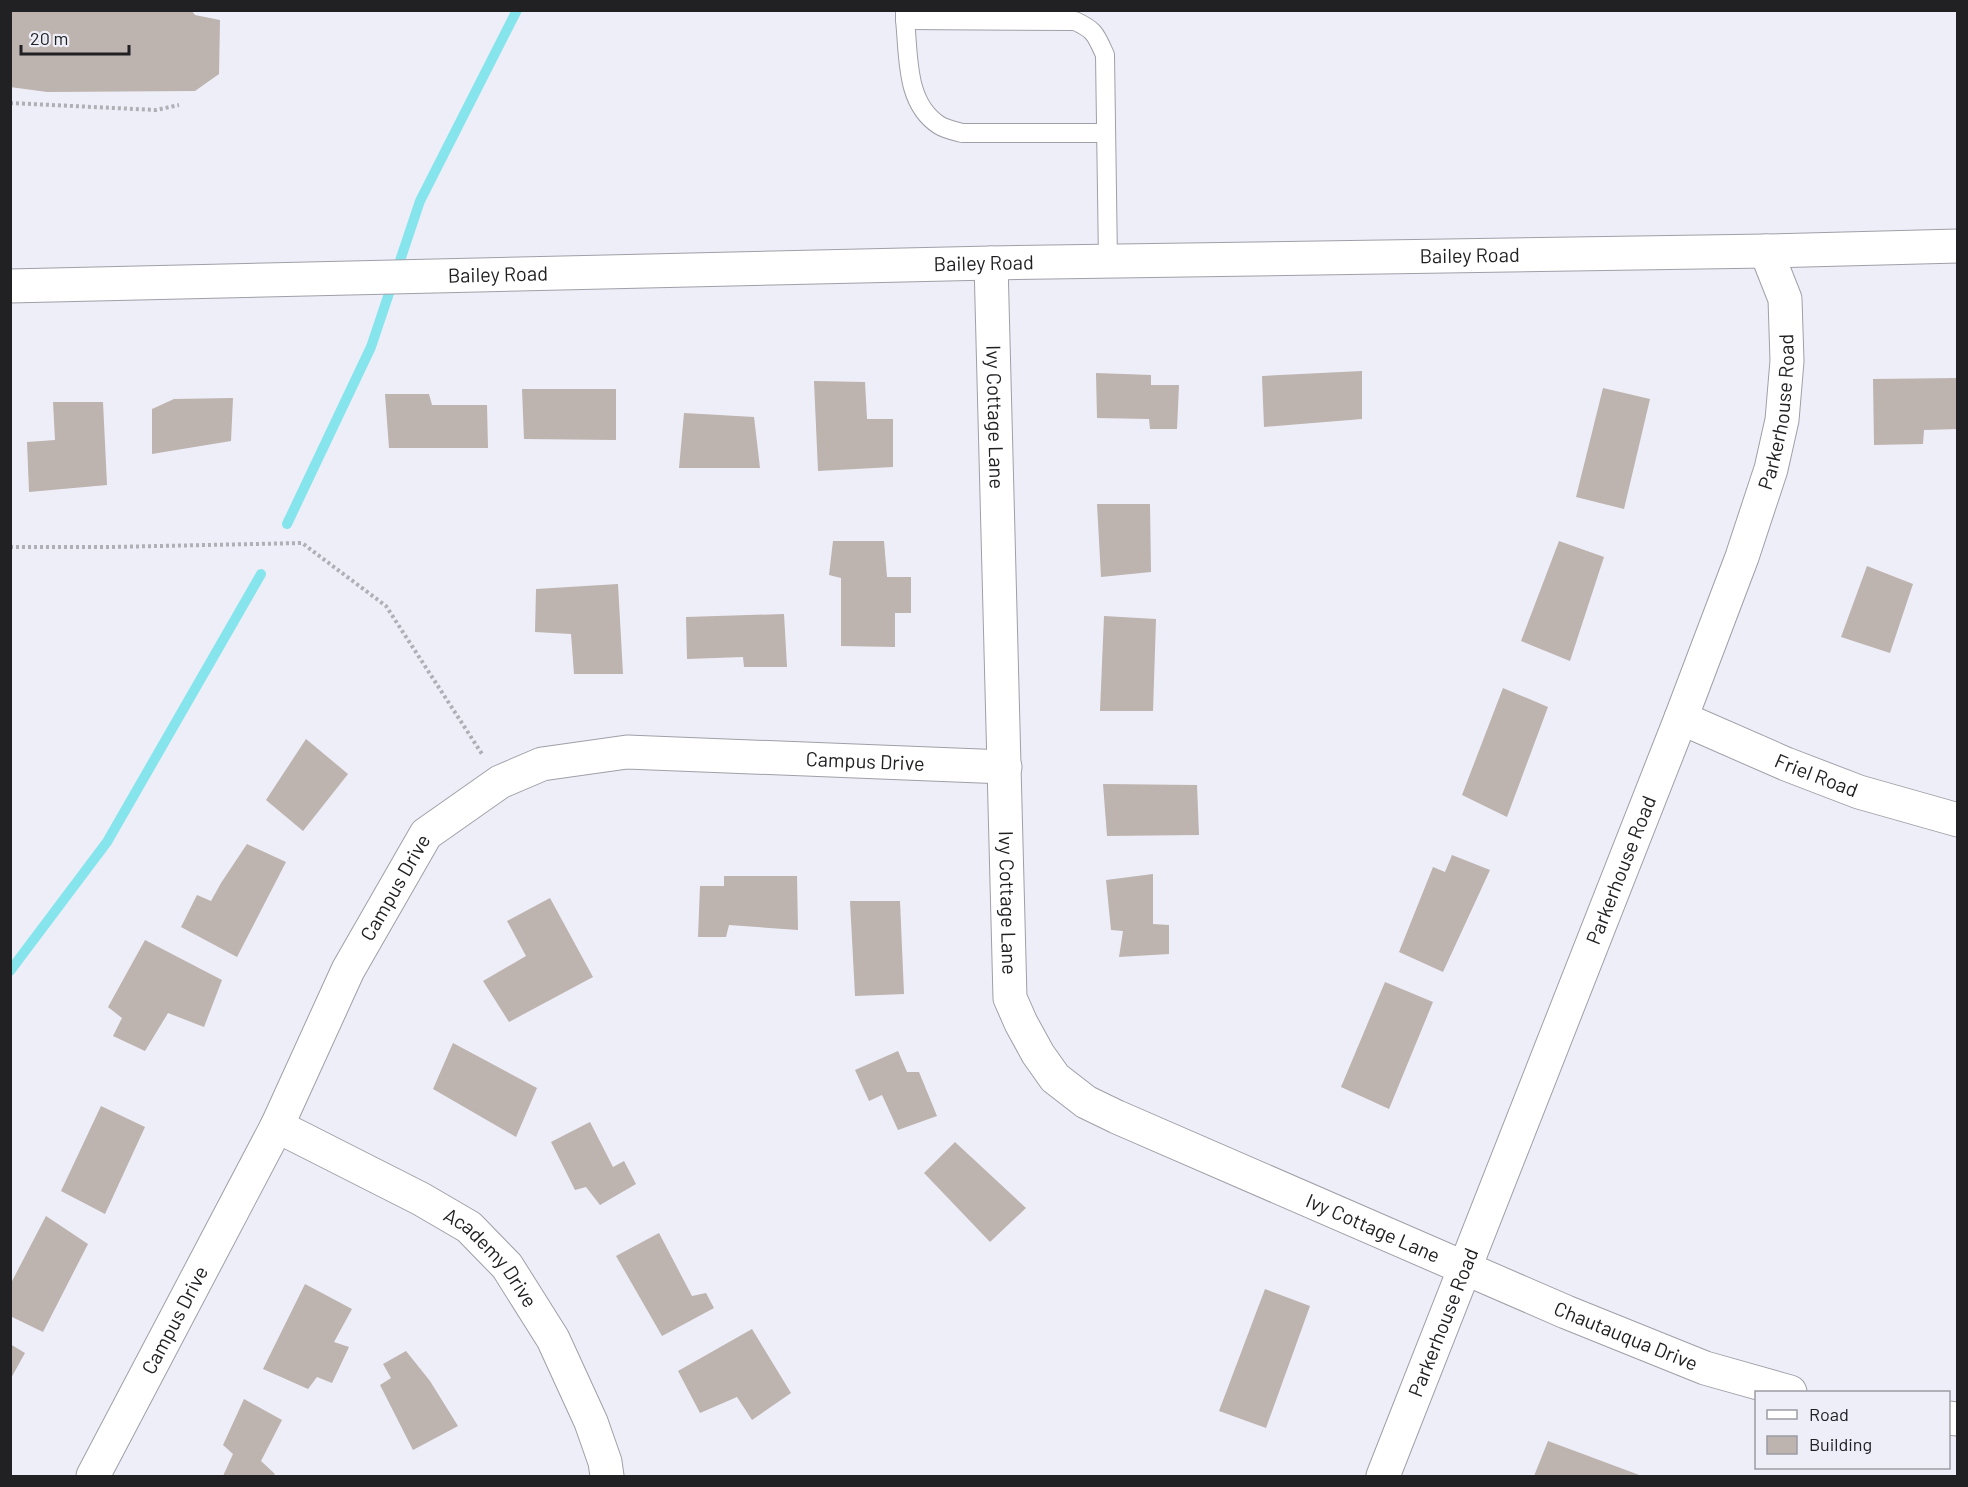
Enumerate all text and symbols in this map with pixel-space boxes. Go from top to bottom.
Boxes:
scale bar [21,18,129,56]
text: 20 m [30,27,68,49]
street label: Bailey Road [1419,242,1520,267]
street label: Bailey Road [933,249,1034,275]
street label: Bailey Road [447,260,548,287]
street label: Parkerhouse Road [1752,334,1798,493]
street label: Ivy Cottage Lane [982,345,1010,489]
street label: Campus Drive [805,746,925,775]
street label: Friel Road [1771,748,1862,801]
street label: Parkerhouse Road [1580,792,1660,948]
street label: Campus Drive [355,829,434,944]
street label: Ivy Cottage Lane [995,831,1022,975]
street label: Ivy Cottage Lane [1303,1188,1444,1267]
street label: Academy Drive [440,1202,543,1311]
street label: Parkerhouse Road [1402,1244,1482,1400]
street label: Campus Drive [136,1262,212,1378]
street label: Chautauqua Drive [1551,1295,1702,1375]
legend [1755,1391,1950,1469]
text: Road [1809,1403,1849,1425]
text: Building [1809,1433,1872,1455]

